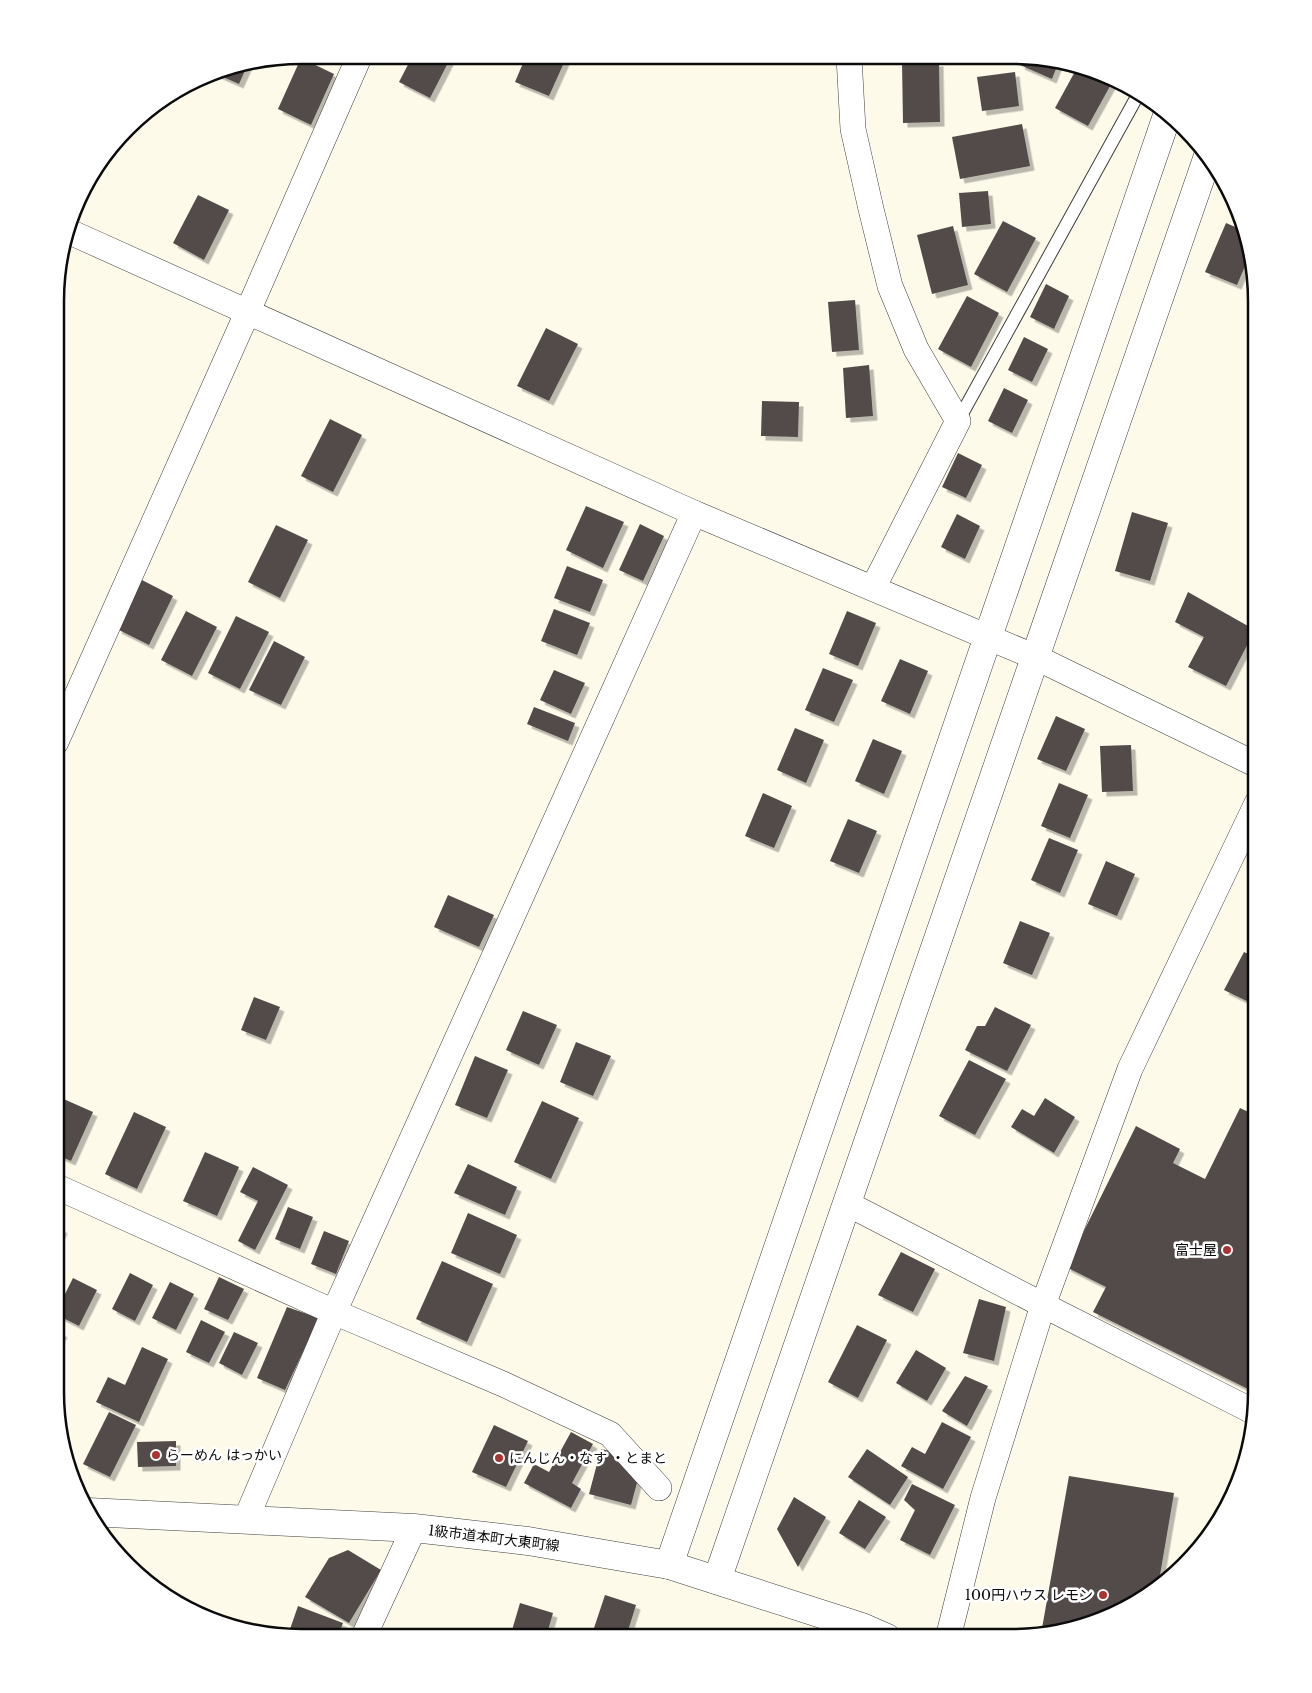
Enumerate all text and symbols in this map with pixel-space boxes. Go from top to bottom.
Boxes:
place label: 富士屋 [1175,1241,1217,1259]
marker: 富士屋 [1221,1244,1233,1256]
place label: らーめん はっかい [166,1446,282,1464]
marker: らーめん はっかい [150,1449,162,1461]
place label: にんじん・なす ・とまと [509,1449,667,1467]
marker: にんじん・なす ・とまと [493,1452,505,1464]
street label: 1級市道本町大東町線 [427,1521,561,1555]
place label: 100円ハウス レモン [965,1586,1093,1604]
marker: 100円ハウス レモン [1097,1589,1109,1601]

